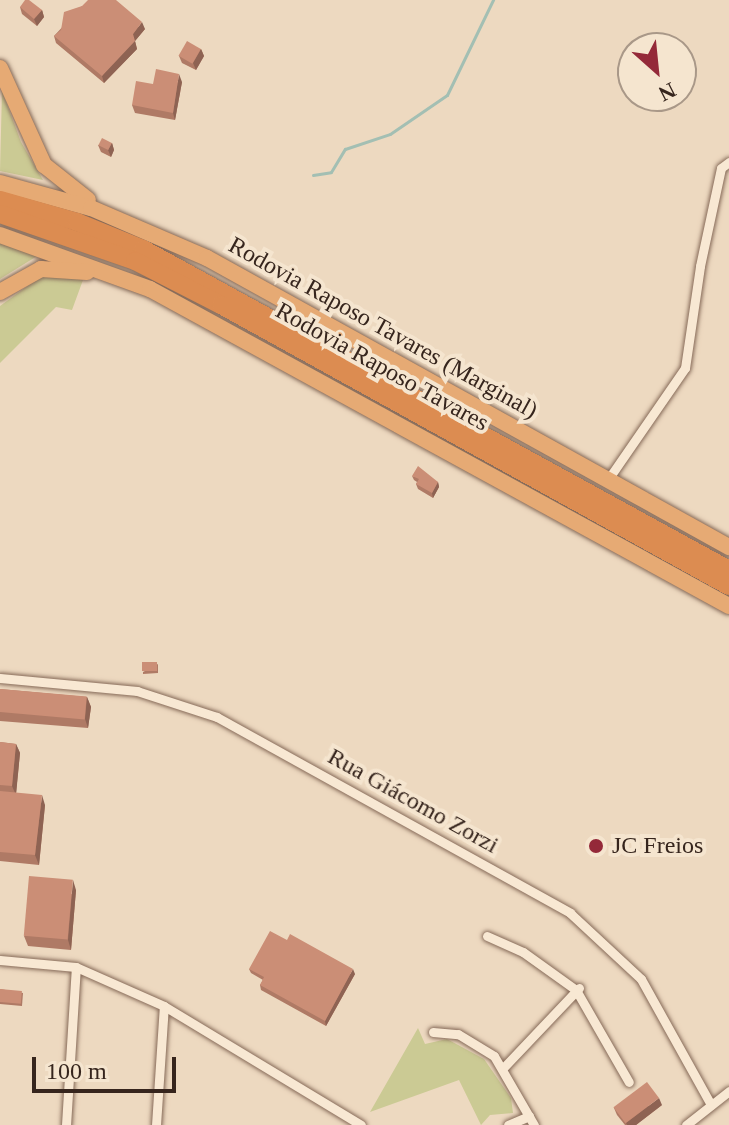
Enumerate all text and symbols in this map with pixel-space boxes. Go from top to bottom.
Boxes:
north arrow [617,32,697,112]
text: N [654,77,680,107]
street label: Rodovia Raposo Tavares (Marginal) [223,231,543,425]
street label: Rodovia Raposo Tavares [270,296,494,438]
street label: Rua Giácomo Zorzi [323,742,503,860]
place label: JC Freios [612,832,703,860]
marker: JC Freios [587,837,605,855]
scale bar [36,1041,180,1091]
text: 100 m [46,1058,107,1084]

